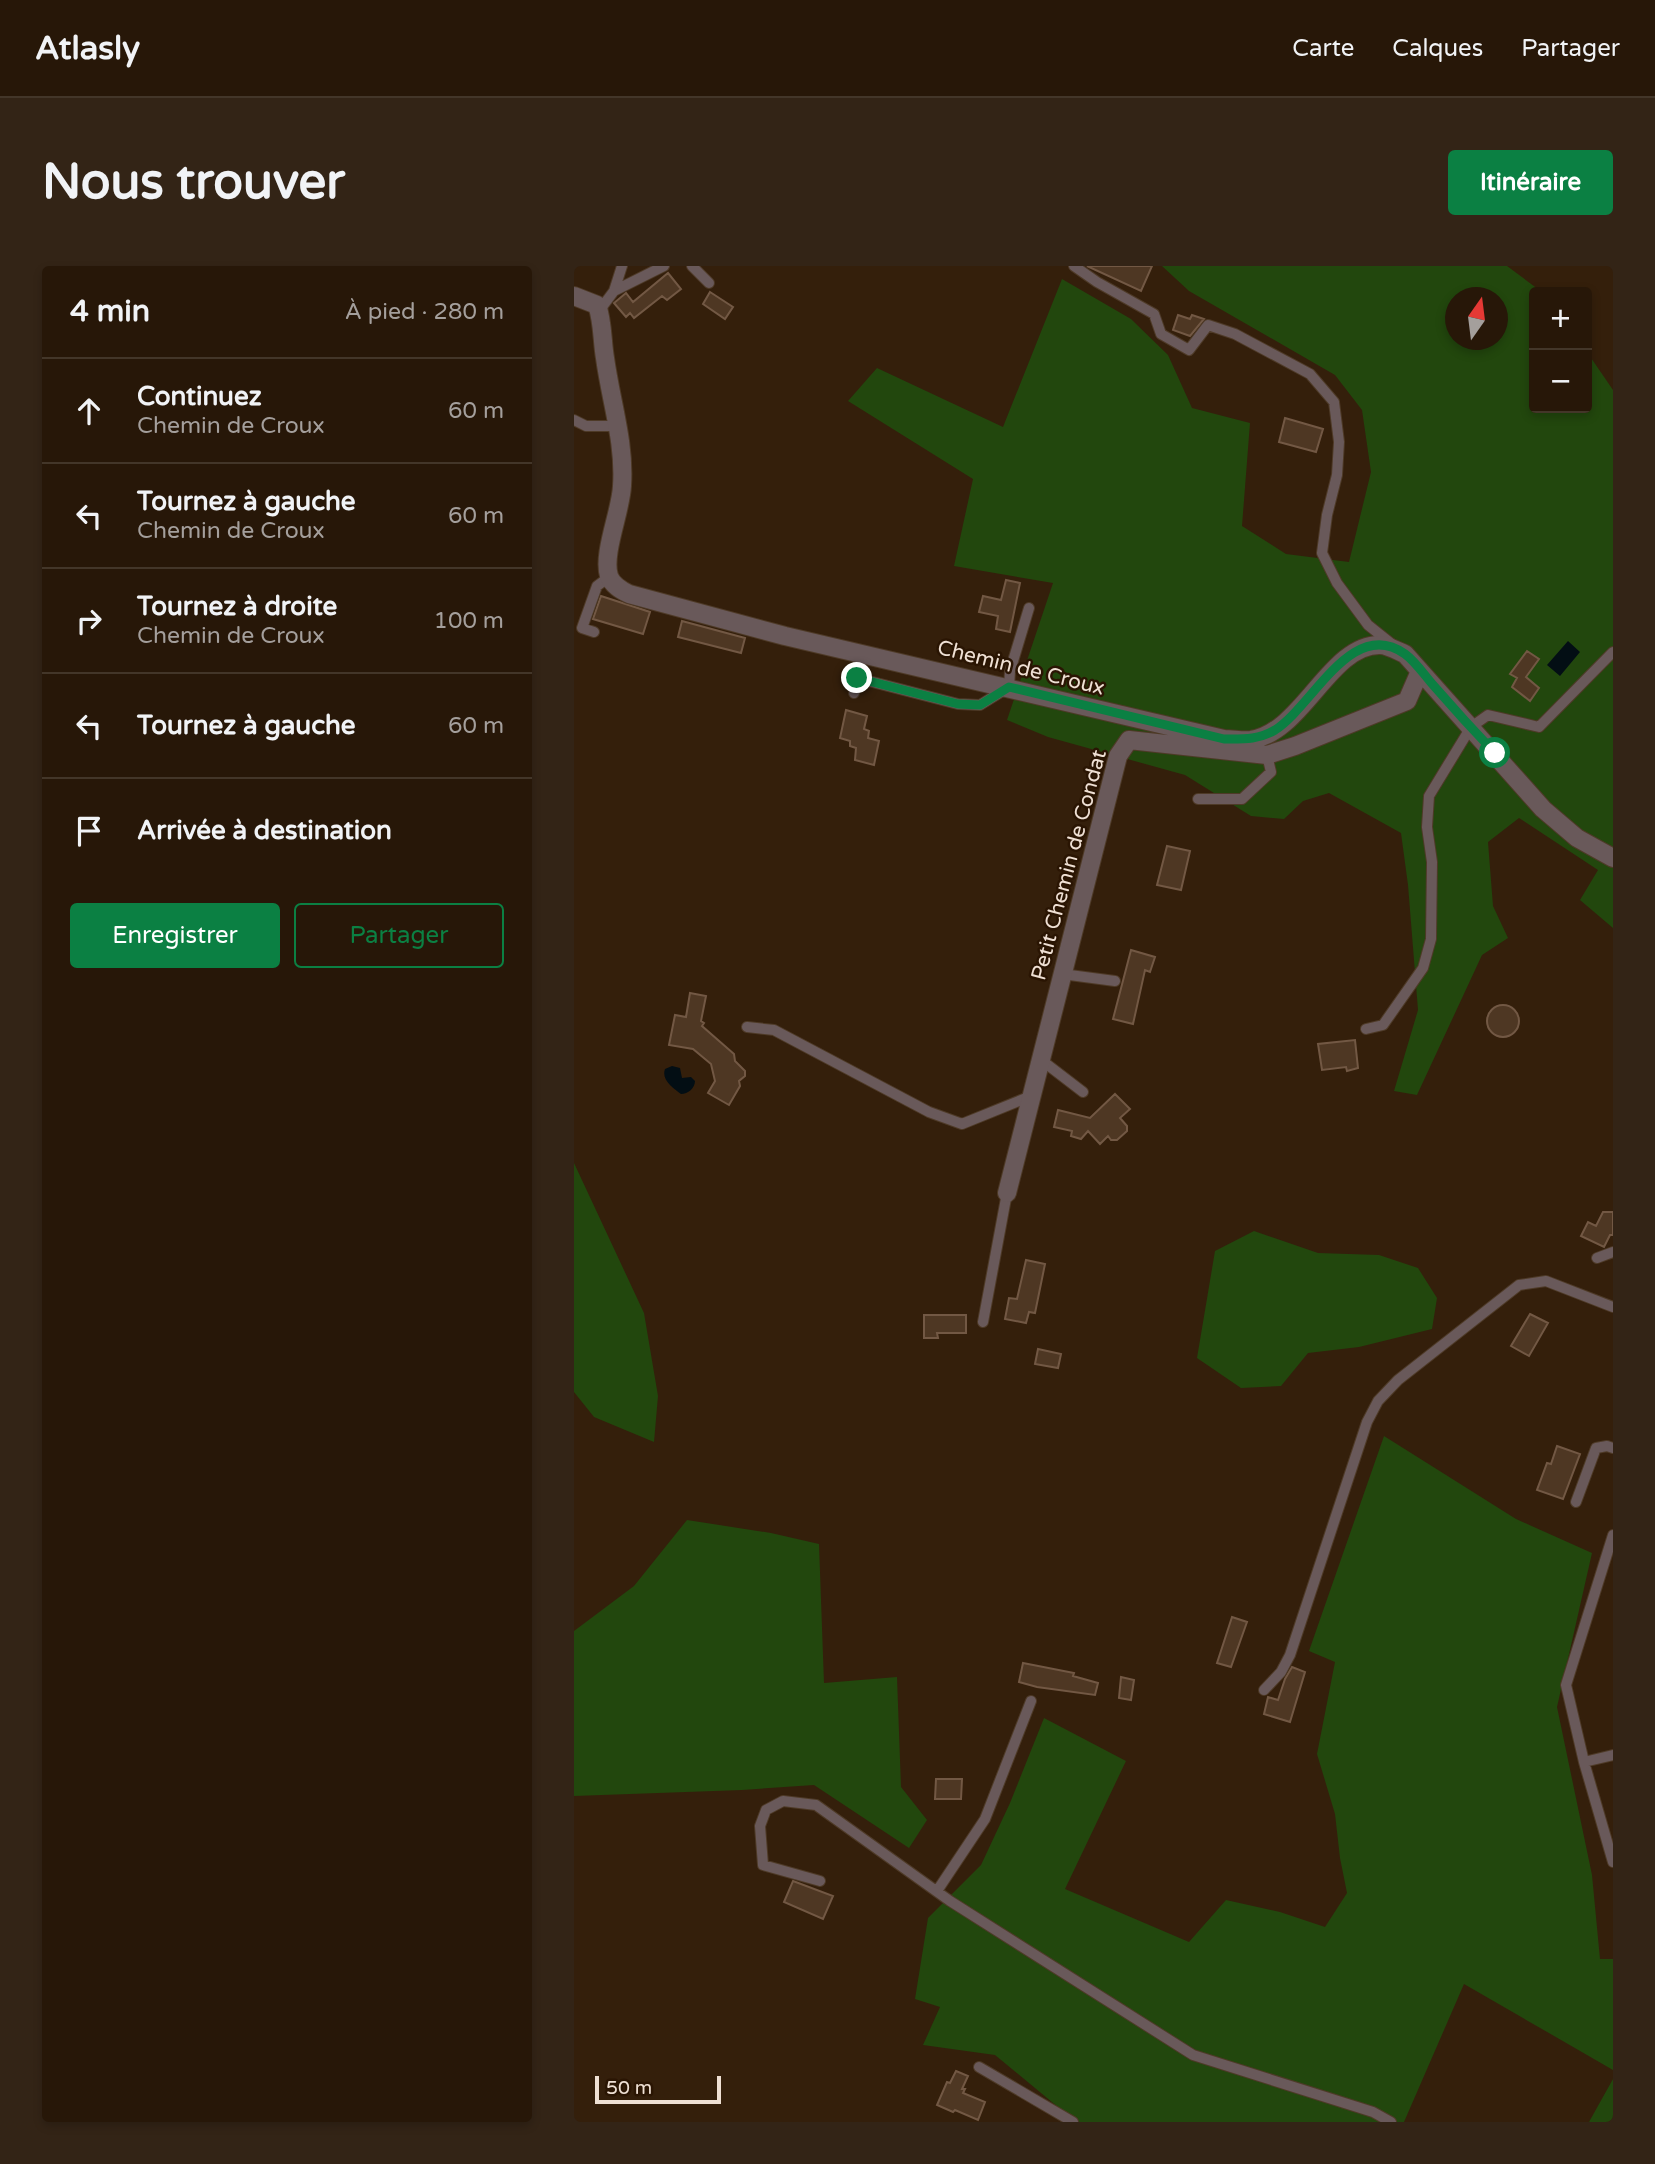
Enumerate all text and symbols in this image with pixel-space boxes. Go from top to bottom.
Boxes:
text: Atlasly [35,29,140,68]
text: Carte [1292,34,1354,63]
text: Calques [1392,34,1483,63]
text: Partager [1521,34,1620,63]
button: Itinéraire [1448,150,1613,215]
text: Nous trouver [42,153,345,212]
north arrow [1445,287,1508,350]
map controls [1529,287,1592,413]
button: + [1529,287,1592,350]
text: 4 min [70,293,150,330]
text: À pied · 280 m [345,298,504,326]
button: − [1529,350,1592,413]
text: Continuez [137,381,262,412]
icon: ahead [70,392,108,430]
text: 60 m [448,397,504,425]
text: Chemin de Croux [137,412,325,440]
text: Tournez à gauche [137,486,356,517]
icon: left [70,497,108,535]
text: 60 m [448,502,504,530]
text: Chemin de Croux [137,517,325,545]
text: Tournez à droite [137,591,337,622]
icon: right [70,602,108,640]
text: 100 m [434,607,504,635]
text: Chemin de Croux [137,622,325,650]
street label: Chemin de Croux [935,635,1107,701]
route end [841,662,872,693]
icon: left [70,707,108,745]
text: Tournez à gauche [137,710,356,741]
text: 60 m [448,712,504,740]
route start [1479,737,1510,768]
street label: Petit Chemin de Condat [1026,747,1112,983]
icon: arrive [70,812,108,850]
text: Arrivée à destination [137,815,392,846]
button: Enregistrer [70,903,280,968]
button: Partager [294,903,504,968]
scale bar [595,2073,721,2105]
text: 50 m [606,2077,652,2099]

